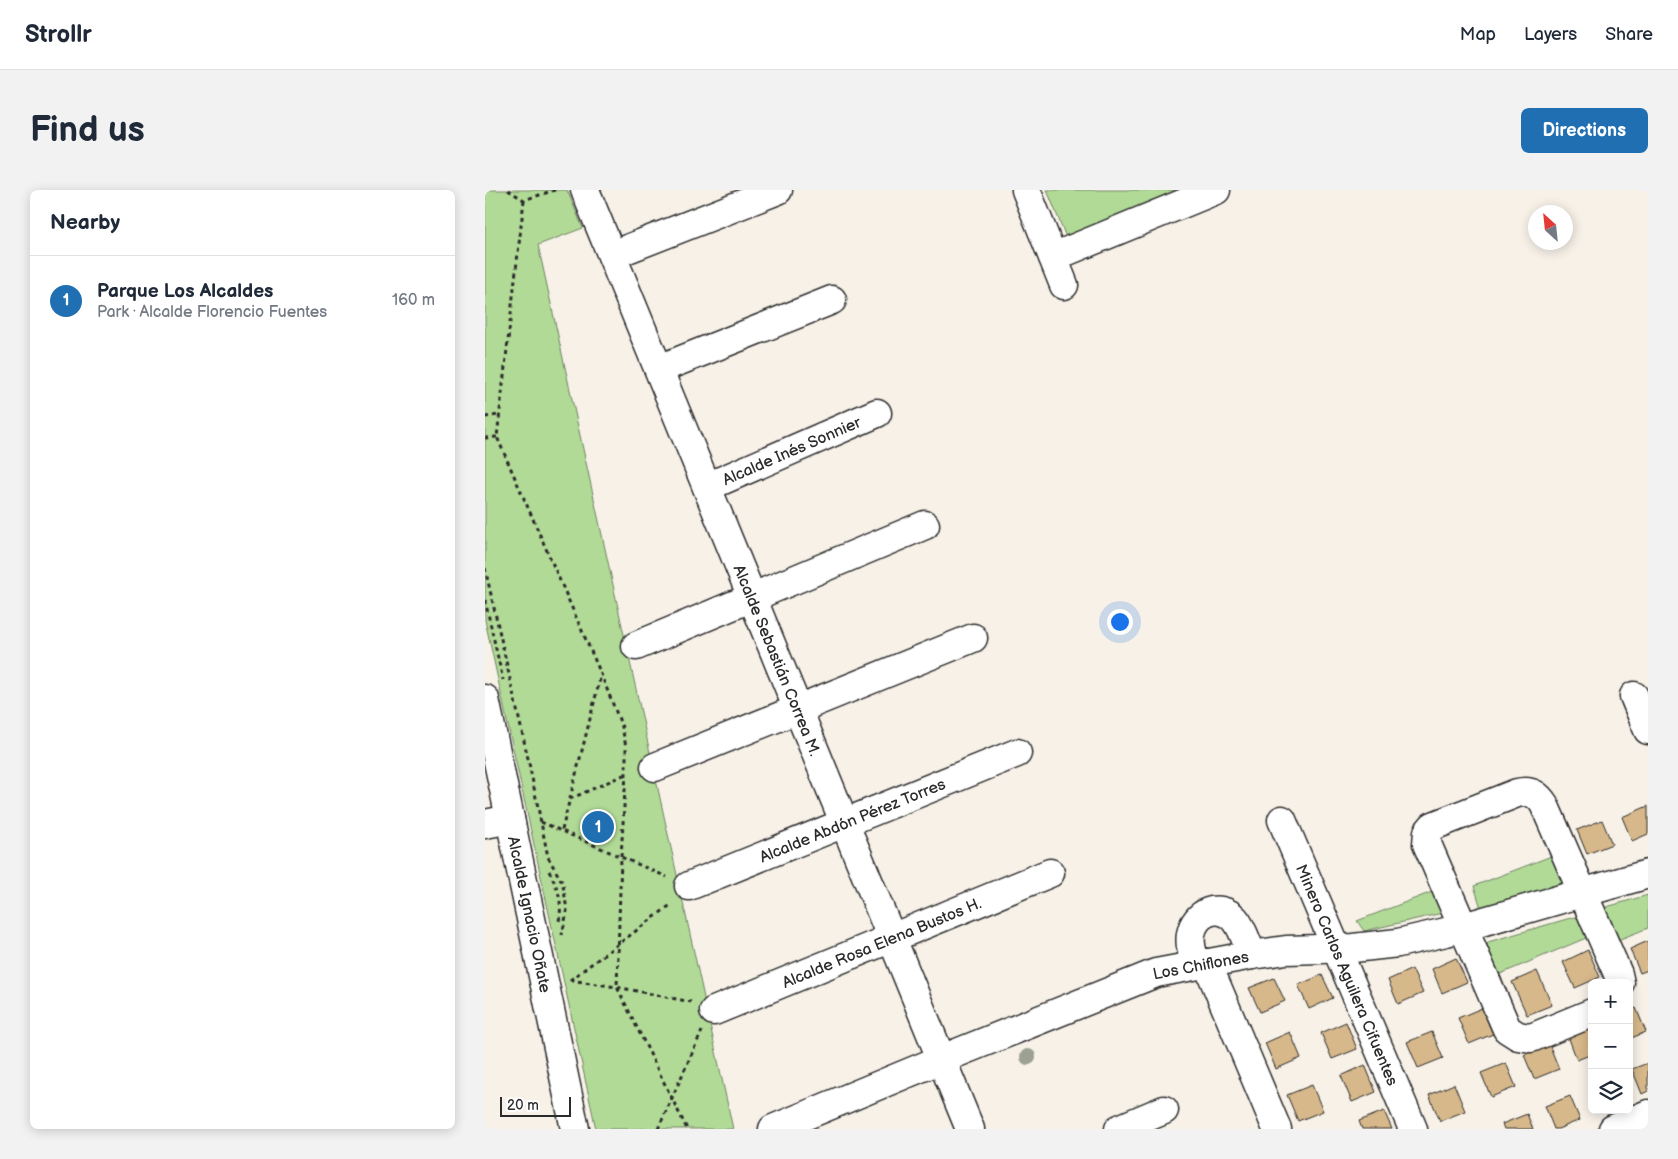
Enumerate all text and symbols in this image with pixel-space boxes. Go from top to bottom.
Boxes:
text: Strollr [25,20,92,49]
text: Map [1460,24,1496,45]
text: Layers [1524,24,1577,45]
text: Share [1605,24,1653,45]
button: Directions [1521,108,1648,153]
text: Find us [30,109,145,152]
north arrow [1528,205,1573,250]
text: Nearby [50,210,120,235]
text: Parque Los Alcaldes [97,280,273,303]
text: 1 [63,291,69,310]
text: 160 m [392,291,435,310]
text: Park · Alcalde Florencio Fuentes [97,303,327,322]
street label: Alcalde Inés Sonnier [720,413,864,490]
street label: Alcalde Sebastián Correa M. [729,562,824,759]
your location [1107,609,1133,635]
street label: Alcalde Abdón Pérez Torres [757,775,949,867]
pin: 1 [582,808,614,846]
street label: Alcalde Ignacio Oñate [503,835,554,995]
street label: Minero Carlos Aguilera Cifuentes [1291,862,1401,1089]
street label: Alcalde Rosa Elena Bustos H. [780,894,984,993]
street label: Los Chiflones [1151,948,1251,984]
map controls [1588,979,1633,1114]
button: + [1588,979,1633,1024]
button: − [1588,1024,1633,1069]
button: layers [1588,1069,1633,1114]
scale bar [500,1094,571,1117]
text: 20 m [507,1097,539,1114]

